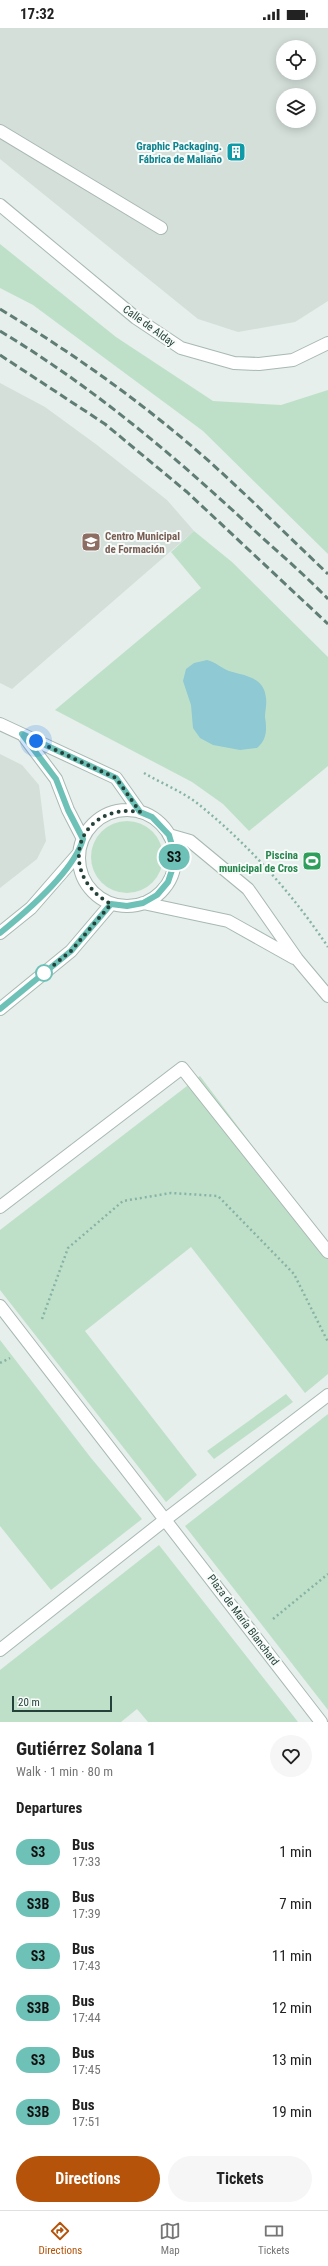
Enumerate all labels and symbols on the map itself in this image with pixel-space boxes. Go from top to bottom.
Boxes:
place label: Graphic Packaging. Fábrica de Maliaño [136,140,223,166]
building icon: Graphic Packaging. Fábrica de Maliaño [225,141,247,163]
street label: Calle de Alday [120,303,178,350]
place label: Centro Municipal de Formación [105,530,180,556]
school or university icon: Centro Municipal de Formación [80,531,102,553]
your location [26,731,46,751]
line badge: S3 [156,844,192,870]
place label: Piscina municipal de Cros [219,849,298,875]
sports icon: Piscina municipal de Cros [301,850,323,872]
unlabelled marker [35,964,53,982]
street label: Plaza de María Blanchard [205,1572,281,1668]
scale bar [12,1694,112,1713]

